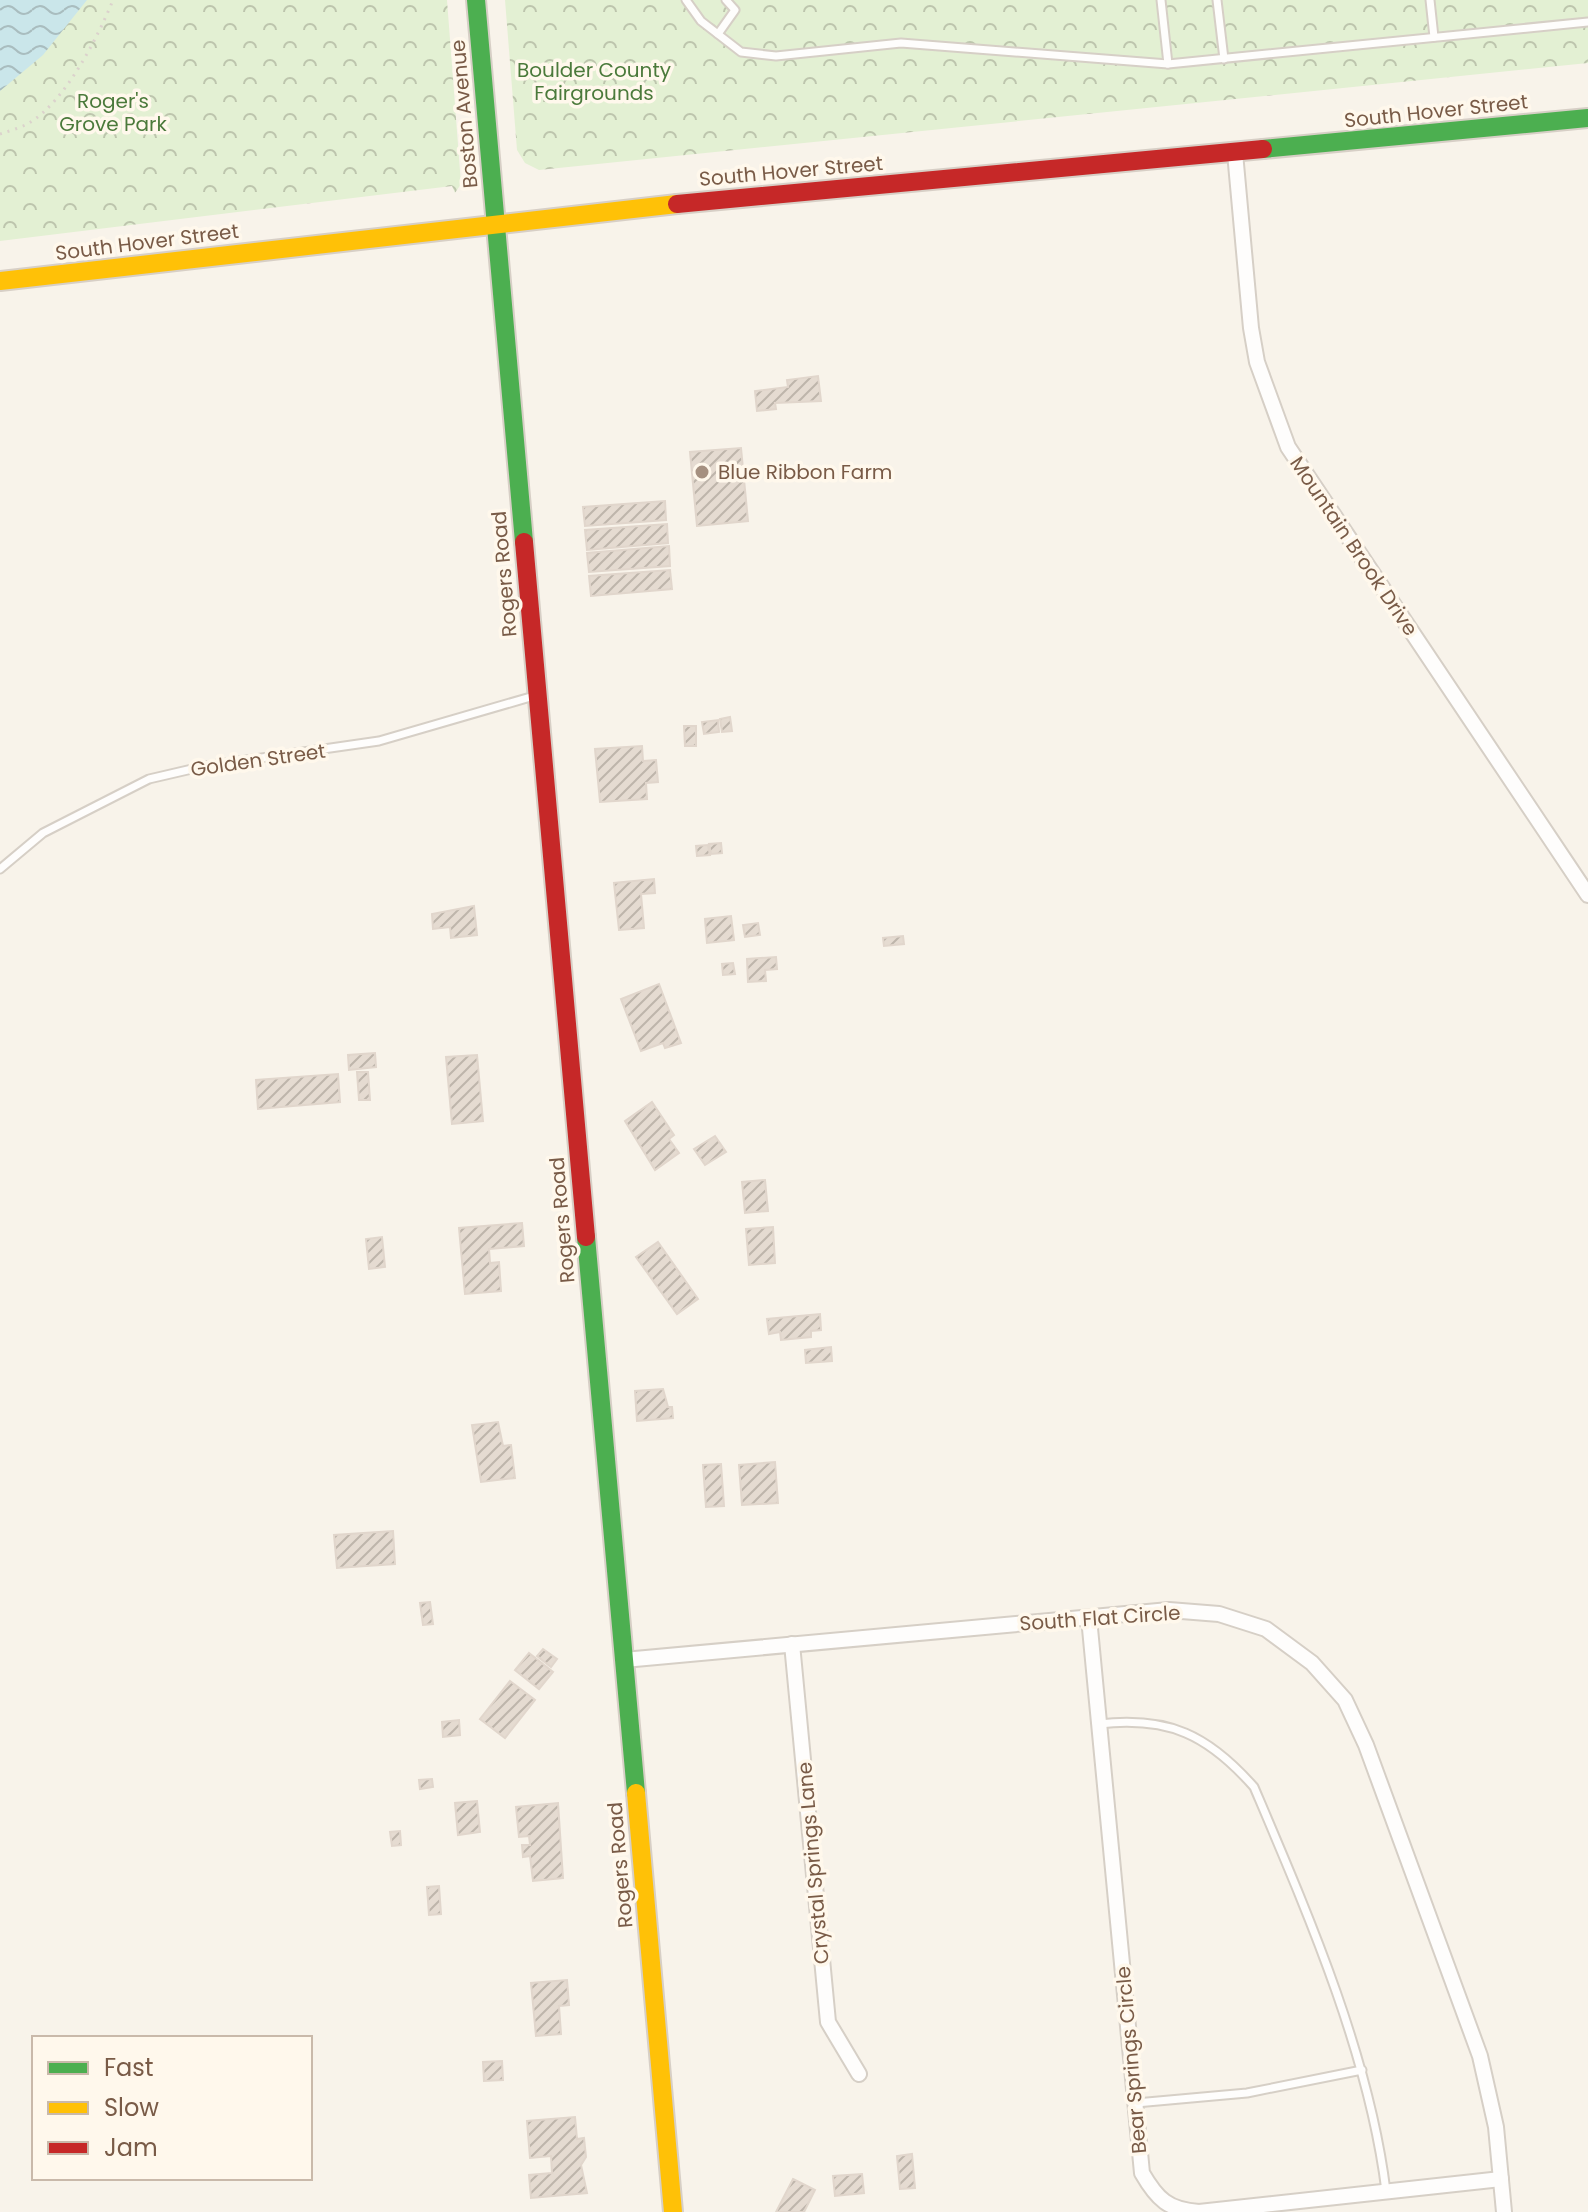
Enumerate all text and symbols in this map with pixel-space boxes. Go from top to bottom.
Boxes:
street label: Boston Avenue [444,39,484,189]
park label: Boulder County Fairgrounds [517,56,671,107]
park label: Roger's Grove Park [59,87,168,138]
street label: South Hover Street [1343,87,1529,135]
street label: South Hover Street [698,149,884,193]
street label: South Hover Street [54,217,240,267]
street label: Mountain Brook Drive [1284,451,1424,641]
place label: Blue Ribbon Farm [718,458,892,486]
marker: Blue Ribbon Farm [693,463,711,481]
street label: Rogers Road [485,510,523,638]
street label: Golden Street [189,737,327,783]
street label: Rogers Road [543,1156,581,1284]
street label: South Flat Circle [1019,1598,1181,1638]
street label: Crystal Springs Lane [790,1761,836,1965]
street label: Rogers Road [601,1801,639,1929]
street label: Bear Springs Circle [1109,1965,1153,2155]
legend [32,2036,312,2180]
text: Fast [104,2051,154,2084]
text: Slow [104,2091,159,2124]
text: Jam [104,2131,158,2164]

